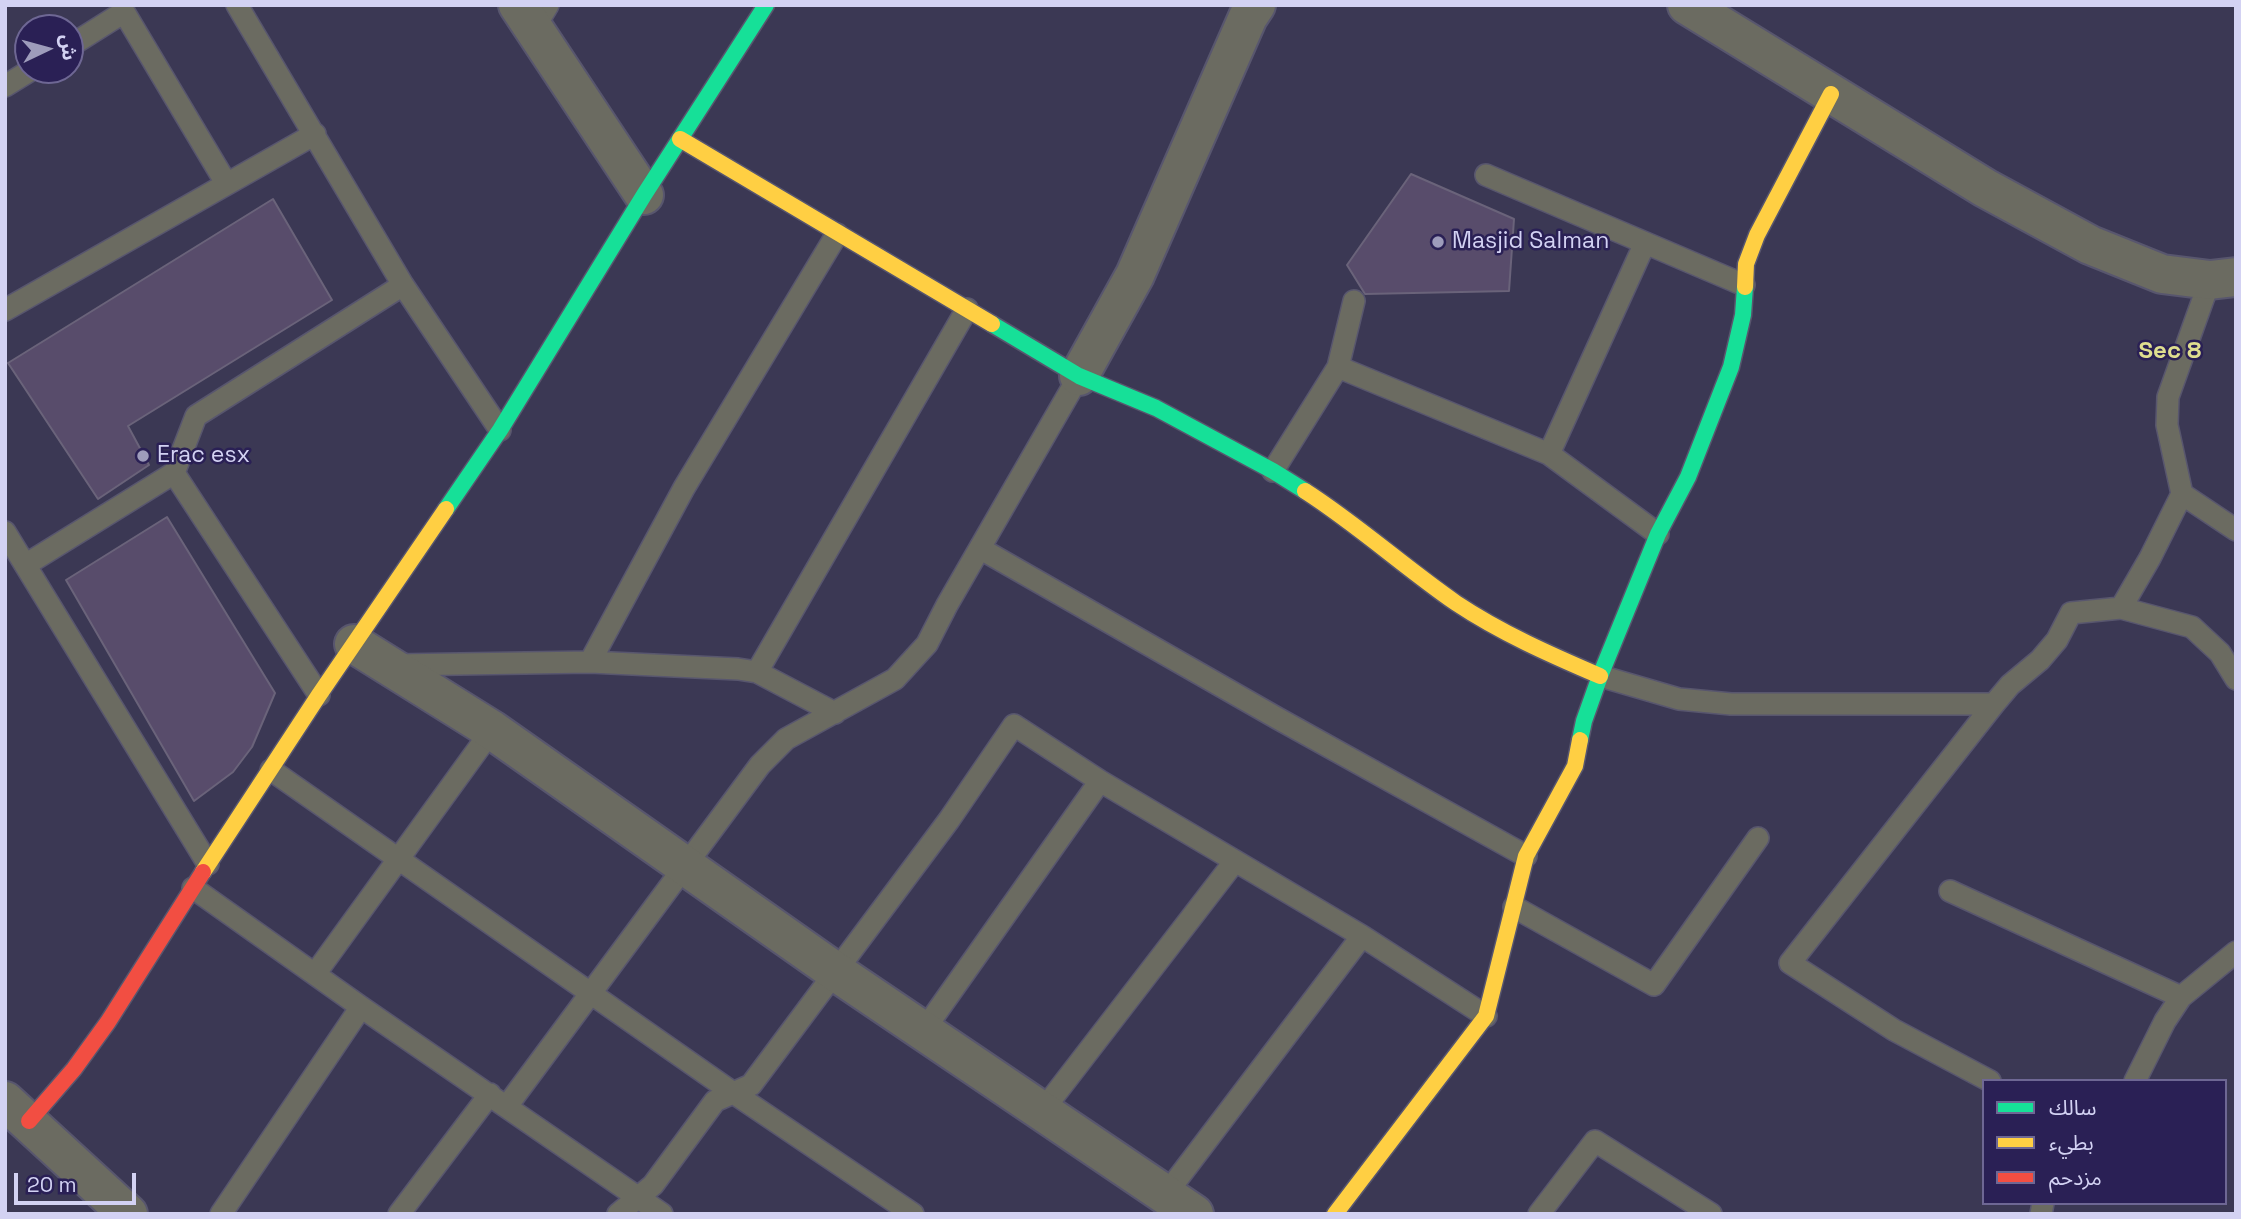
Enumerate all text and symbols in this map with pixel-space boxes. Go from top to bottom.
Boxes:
north arrow [14,14,84,84]
text: ش [55,33,82,61]
place label: Masjid Salman [1452,228,1609,256]
marker: Masjid Salman [1430,234,1446,250]
district label: Sec 8 [2139,337,2201,365]
place label: Erac esx [157,442,250,470]
marker: Erac esx [135,448,151,464]
legend [1982,1079,2227,1205]
text: سالك [2049,1094,2096,1121]
text: بطيء [2049,1129,2094,1156]
scale bar [18,1160,140,1204]
text: مزدحم [2049,1164,2102,1191]
text: 20 m [27,1171,77,1198]

